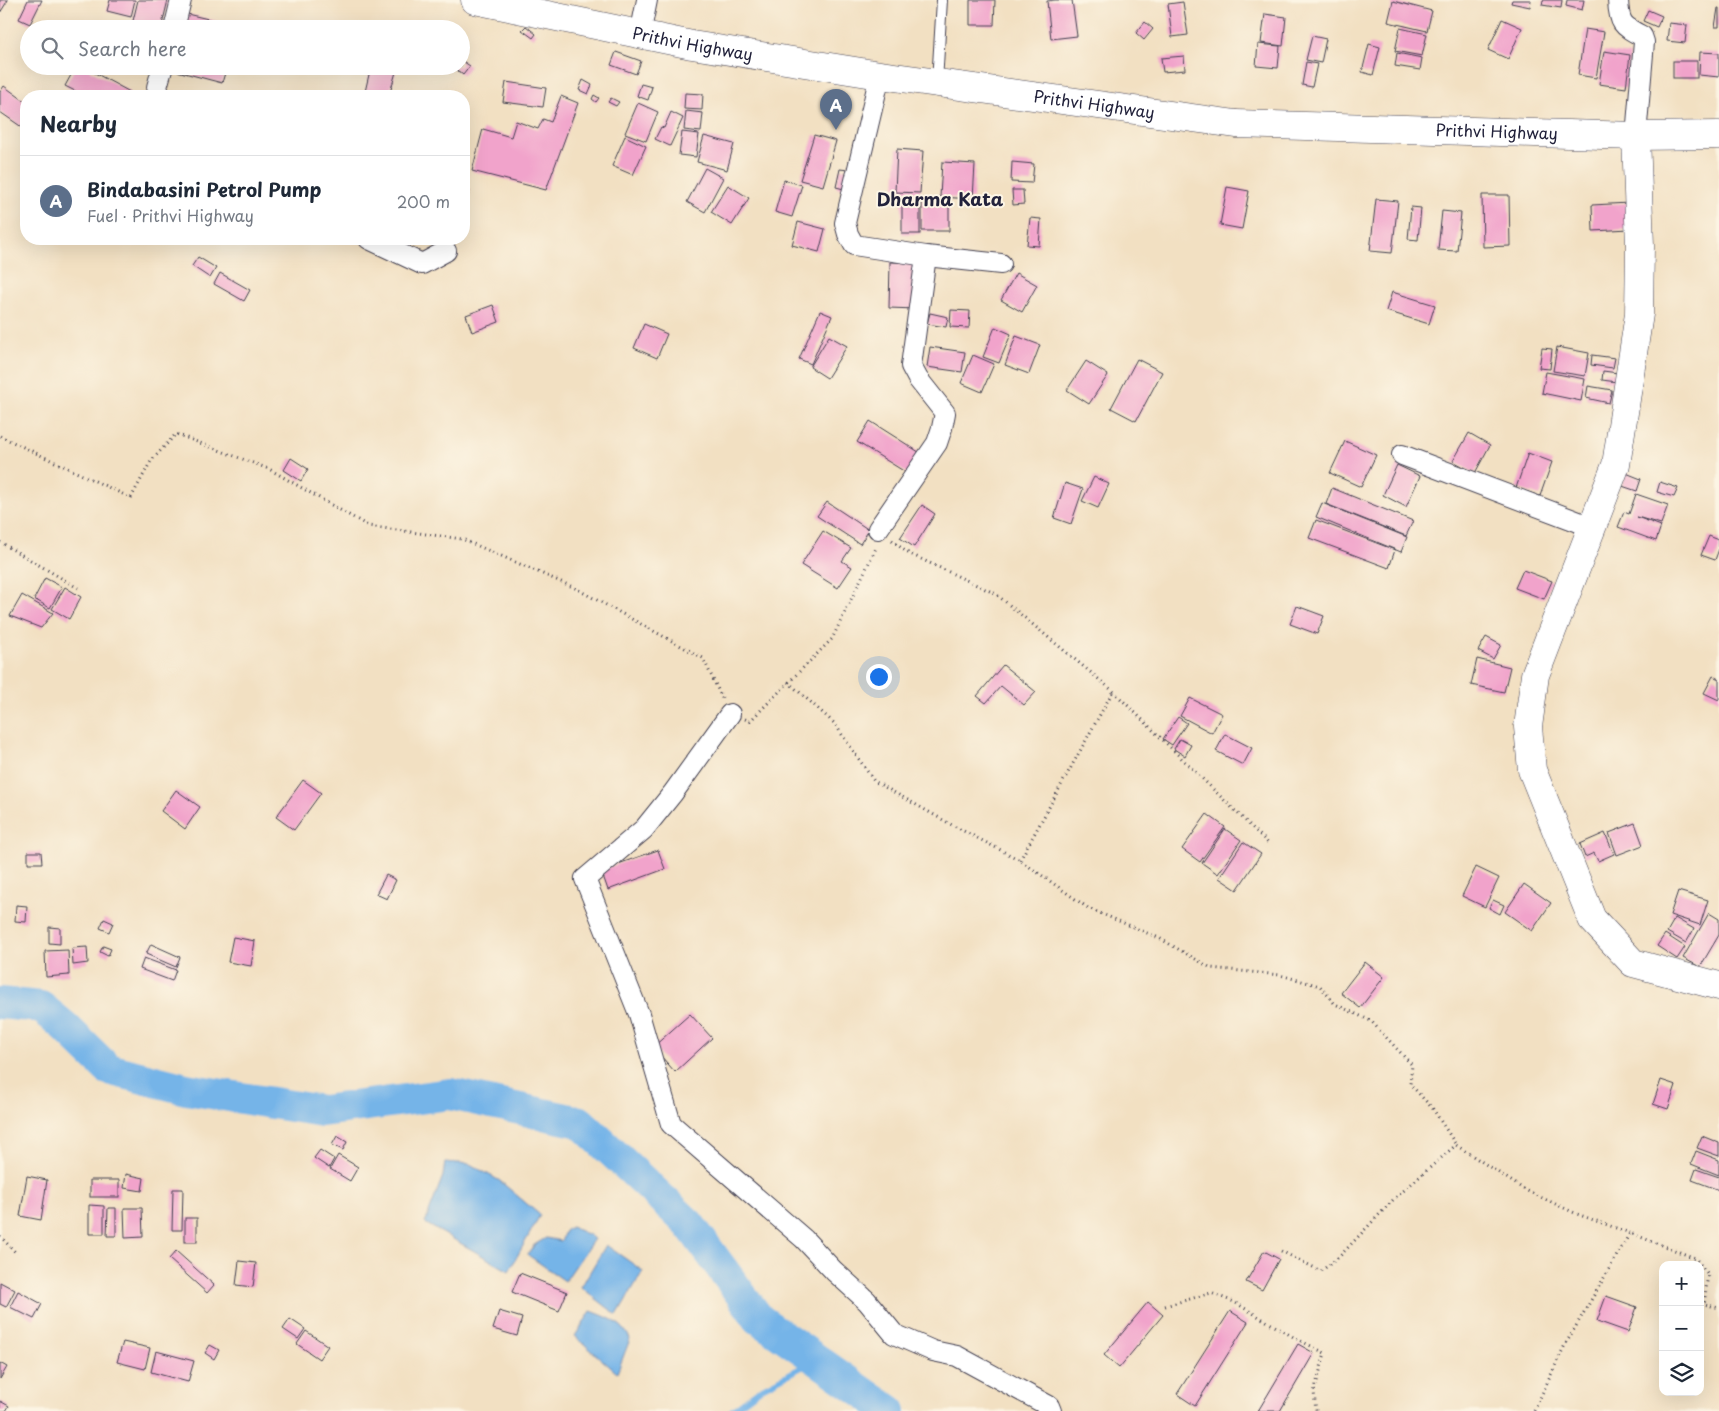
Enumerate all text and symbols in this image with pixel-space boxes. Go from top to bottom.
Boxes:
search box [20,20,470,75]
street label: Prithvi Highway [630,20,755,66]
icon: search [38,34,66,62]
text: Search here [78,34,187,62]
street label: Prithvi Highway [1032,83,1156,124]
pin: A [820,89,852,130]
text: Nearby [40,107,117,139]
street label: Prithvi Highway [1435,117,1558,145]
text: Bindabasini Petrol Pump [87,175,321,203]
district label: Dharma Kata [877,185,1004,212]
text: A [50,189,62,213]
text: 200 m [397,189,450,213]
text: Fuel · Prithvi Highway [87,203,254,227]
your location [866,664,892,690]
map controls [1659,1261,1704,1396]
button: + [1659,1261,1704,1306]
button: − [1659,1306,1704,1351]
button: layers [1659,1351,1704,1396]

